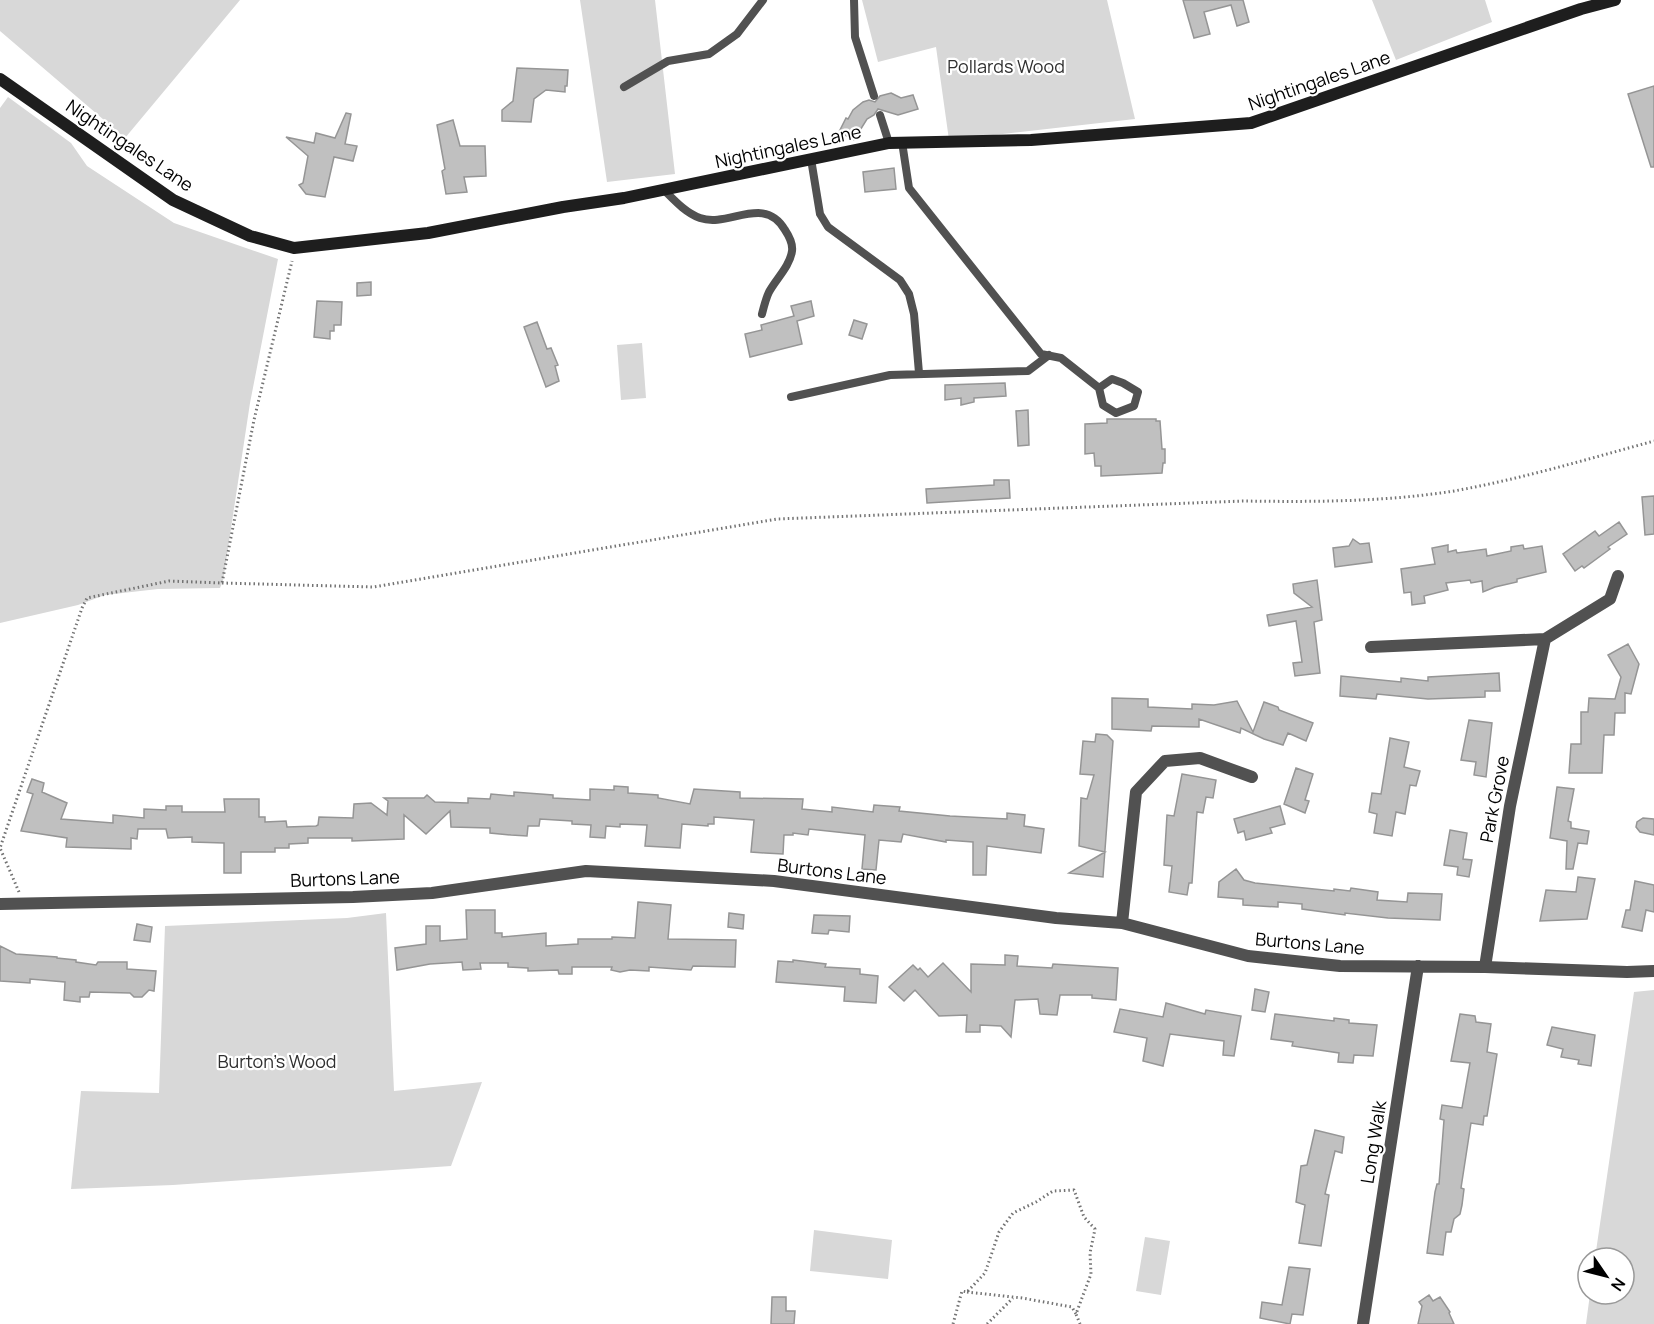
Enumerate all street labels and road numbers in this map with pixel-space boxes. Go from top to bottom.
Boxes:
street label: Nightingales Lane [1245,44,1393,116]
street label: Nightingales Lane [62,93,198,197]
street label: Nightingales Lane [713,119,863,173]
street label: Park Grove [1474,753,1514,845]
street label: Burtons Lane [776,852,888,890]
street label: Burtons Lane [290,864,400,892]
street label: Burtons Lane [1254,926,1366,960]
street label: Long Walk [1355,1098,1392,1185]

